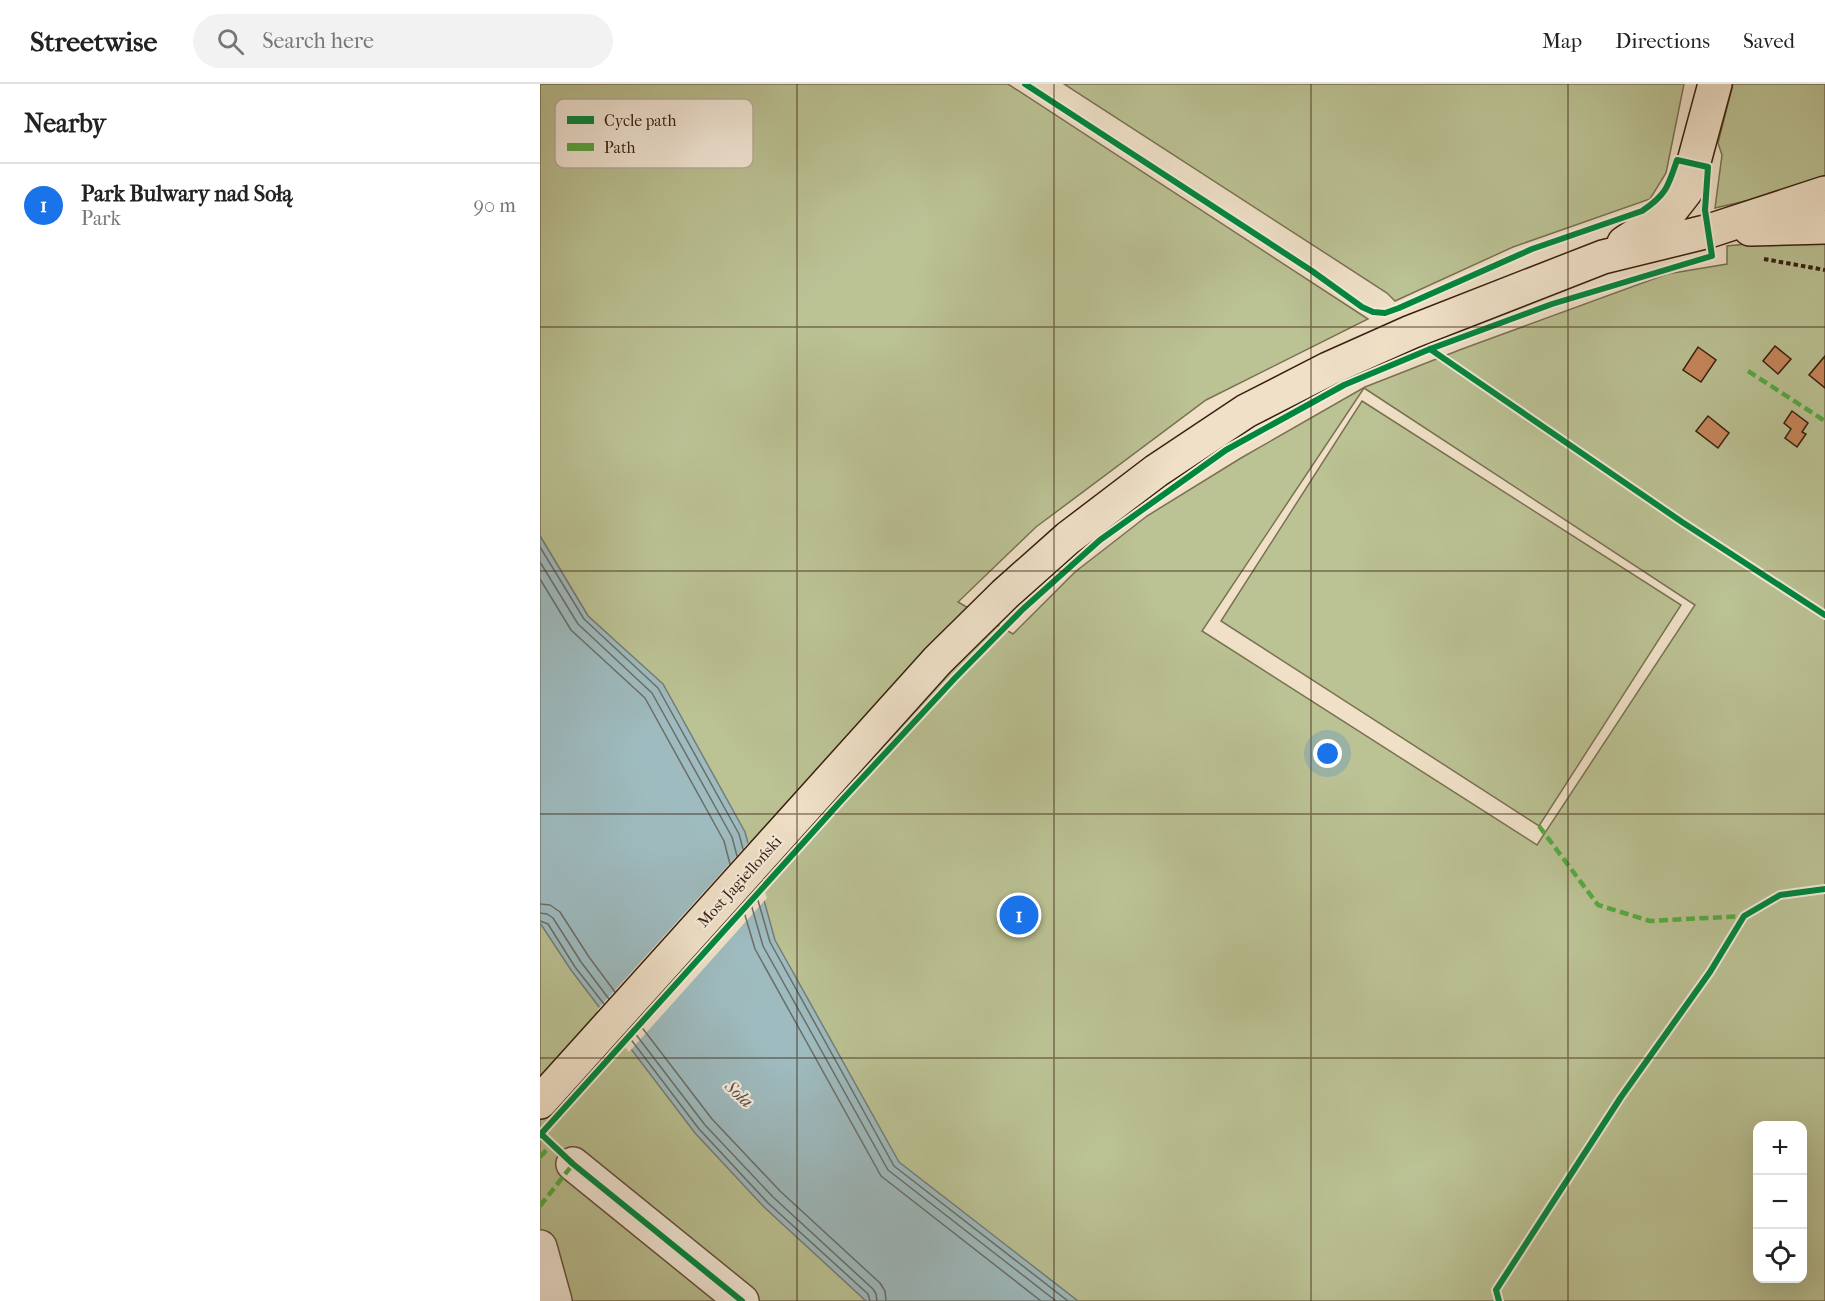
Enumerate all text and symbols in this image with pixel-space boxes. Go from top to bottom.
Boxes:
search box [193,14,613,68]
text: Streetwise [30,25,157,58]
icon: search [214,25,247,58]
text: Search here [262,28,374,54]
text: Map [1542,29,1582,53]
text: Directions [1615,29,1710,53]
text: Saved [1743,29,1795,53]
legend [555,99,753,168]
text: Nearby [24,108,106,139]
text: Cycle path [604,111,676,130]
text: Path [604,138,636,157]
text: Park Bulwary nad Sołą [81,181,292,207]
text: 1 [40,194,47,217]
text: 90 m [474,194,516,217]
text: Park [81,207,121,230]
your location [1313,739,1342,768]
street label: Most Jagielloński [693,831,786,931]
pin: 1 [1000,892,1038,938]
water label: Soła [720,1076,757,1112]
map controls [1753,1121,1807,1283]
button: + [1753,1121,1807,1175]
button: − [1753,1175,1807,1229]
button: locate [1753,1229,1807,1283]

